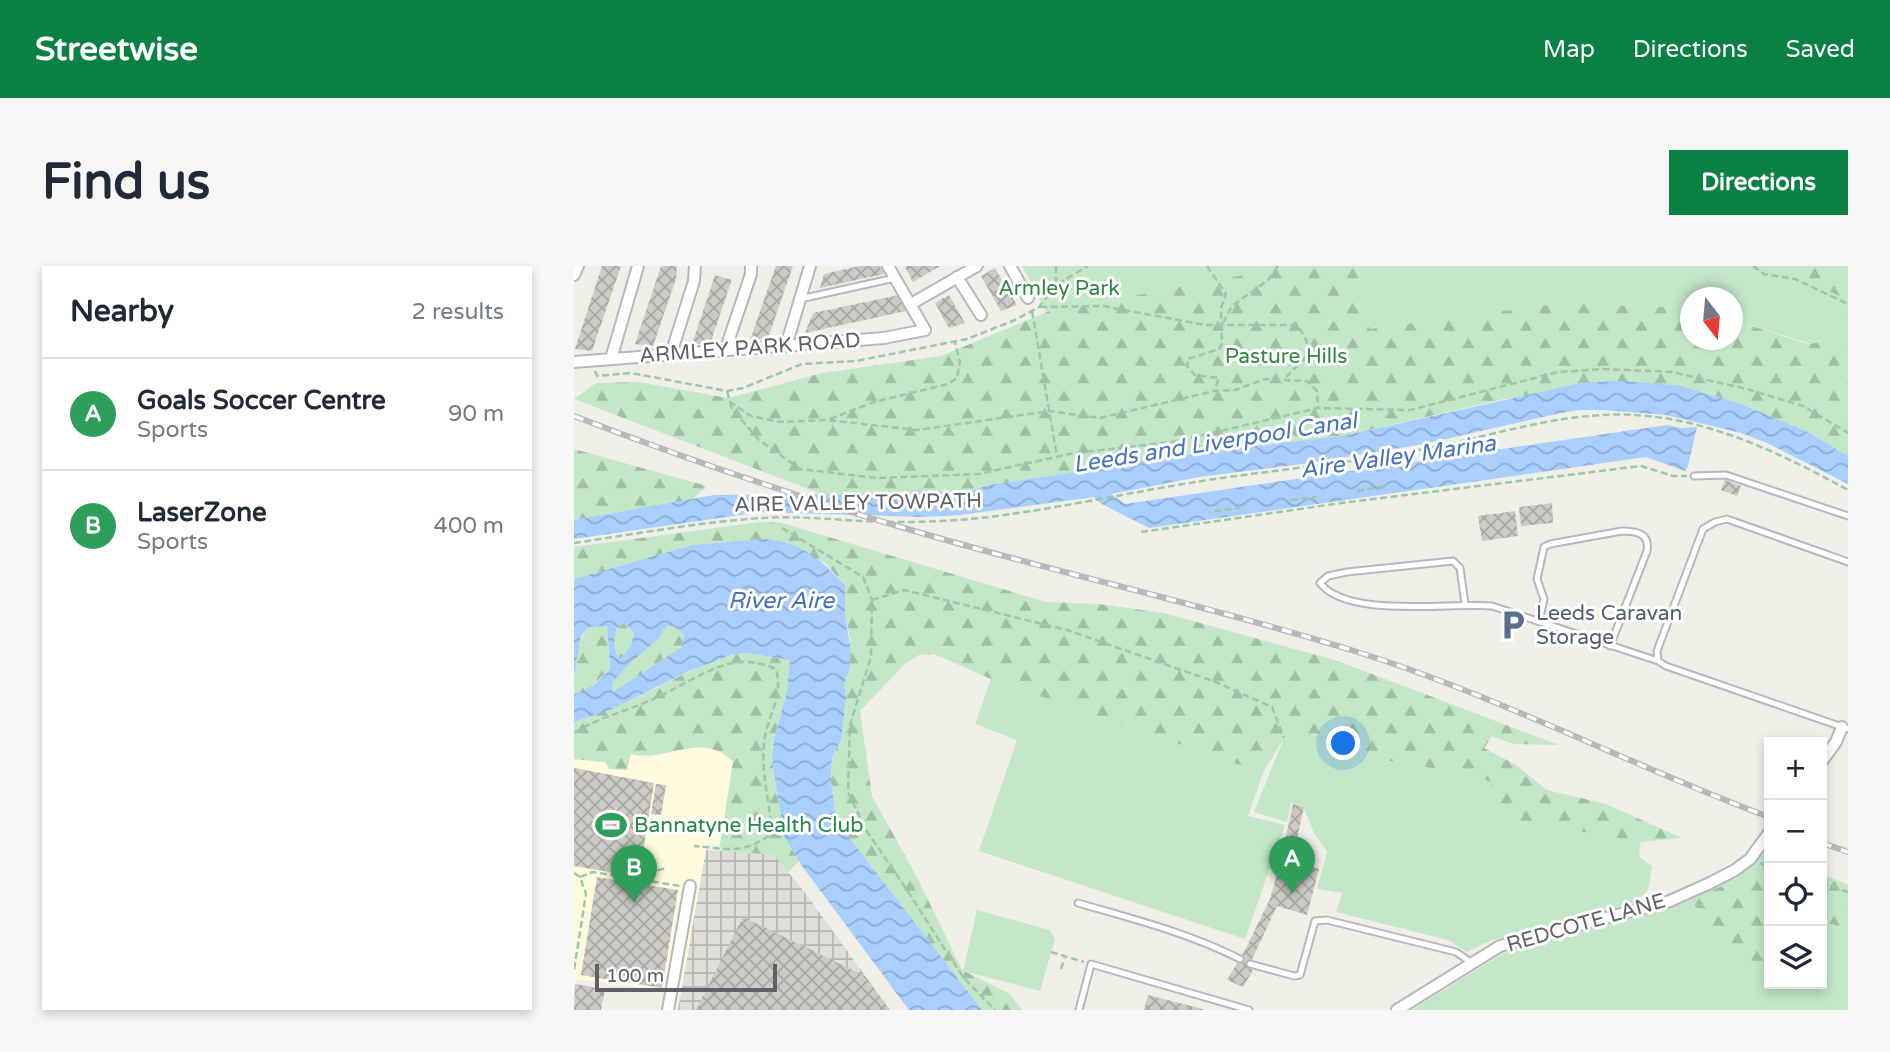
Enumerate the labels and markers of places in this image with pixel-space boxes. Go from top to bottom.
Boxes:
place label: Leeds Caravan Storage [1536,601,1682,650]
parking icon: Leeds Caravan Storage [1496,608,1530,642]
sports icon: Bannatyne Health Club [594,808,628,842]
place label: Bannatyne Health Club [634,813,863,838]
pin: A [1269,836,1315,894]
pin: B [611,845,657,903]

